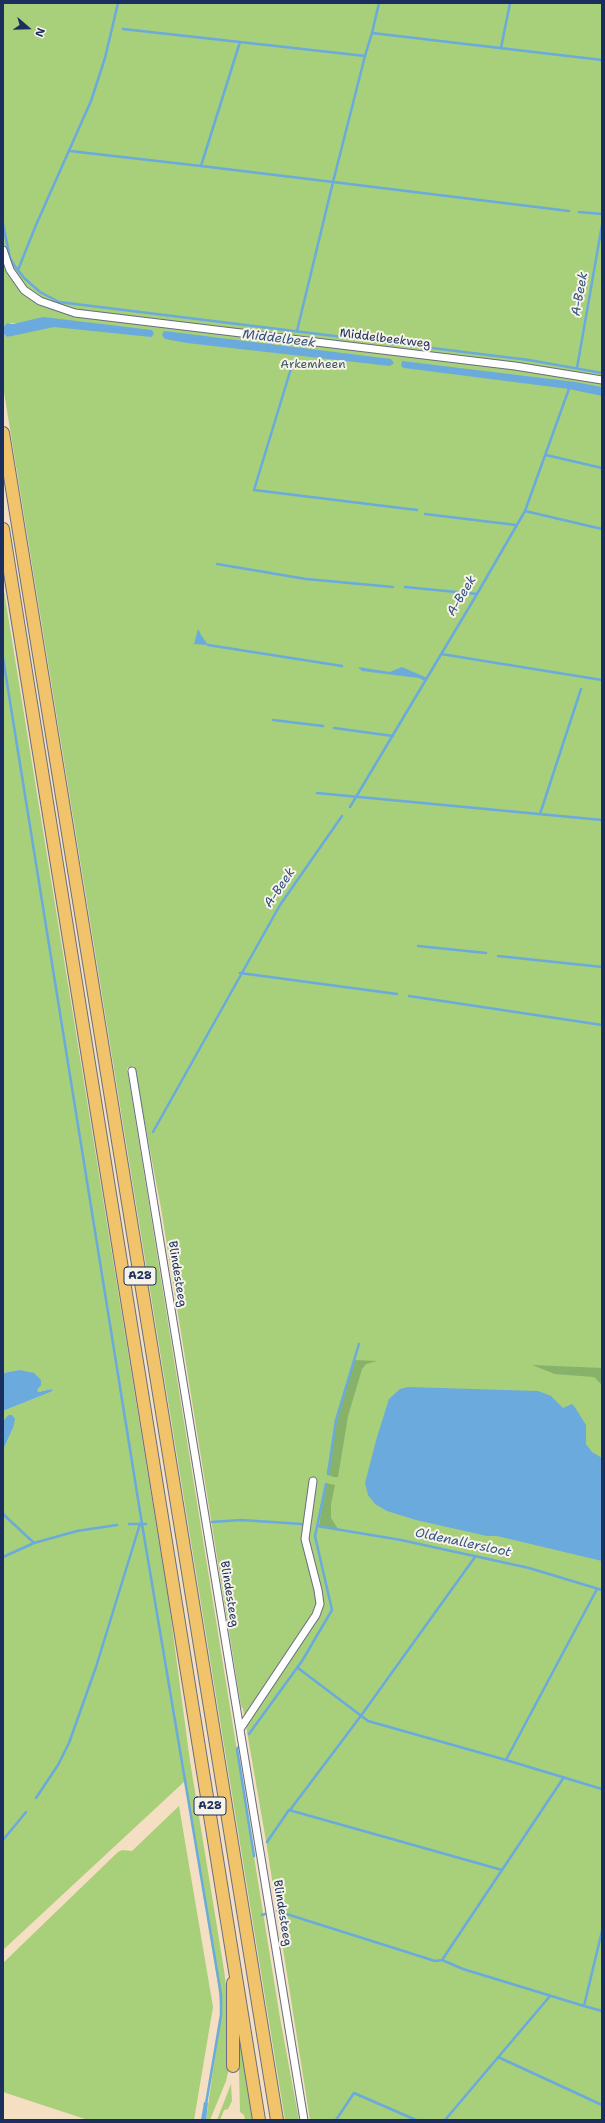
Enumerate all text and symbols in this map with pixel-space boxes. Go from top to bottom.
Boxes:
north arrow [8,8,48,48]
text: N [31,26,48,39]
water label: A-Beek [568,271,592,317]
street label: Middelbeekweg [339,326,431,352]
water label: Middelbeek [242,327,316,351]
park label: Arkemheen [280,358,346,372]
water label: A-Beek [444,573,480,619]
water label: A-Beek [261,865,299,911]
street label: Blindesteeg [165,1240,189,1308]
road number: A28 [124,1267,156,1285]
water label: Oldenallersloot [414,1525,512,1561]
street label: Blindesteeg [217,1560,241,1628]
road number: A28 [194,1797,226,1815]
street label: Blindesteeg [270,1879,294,1947]

